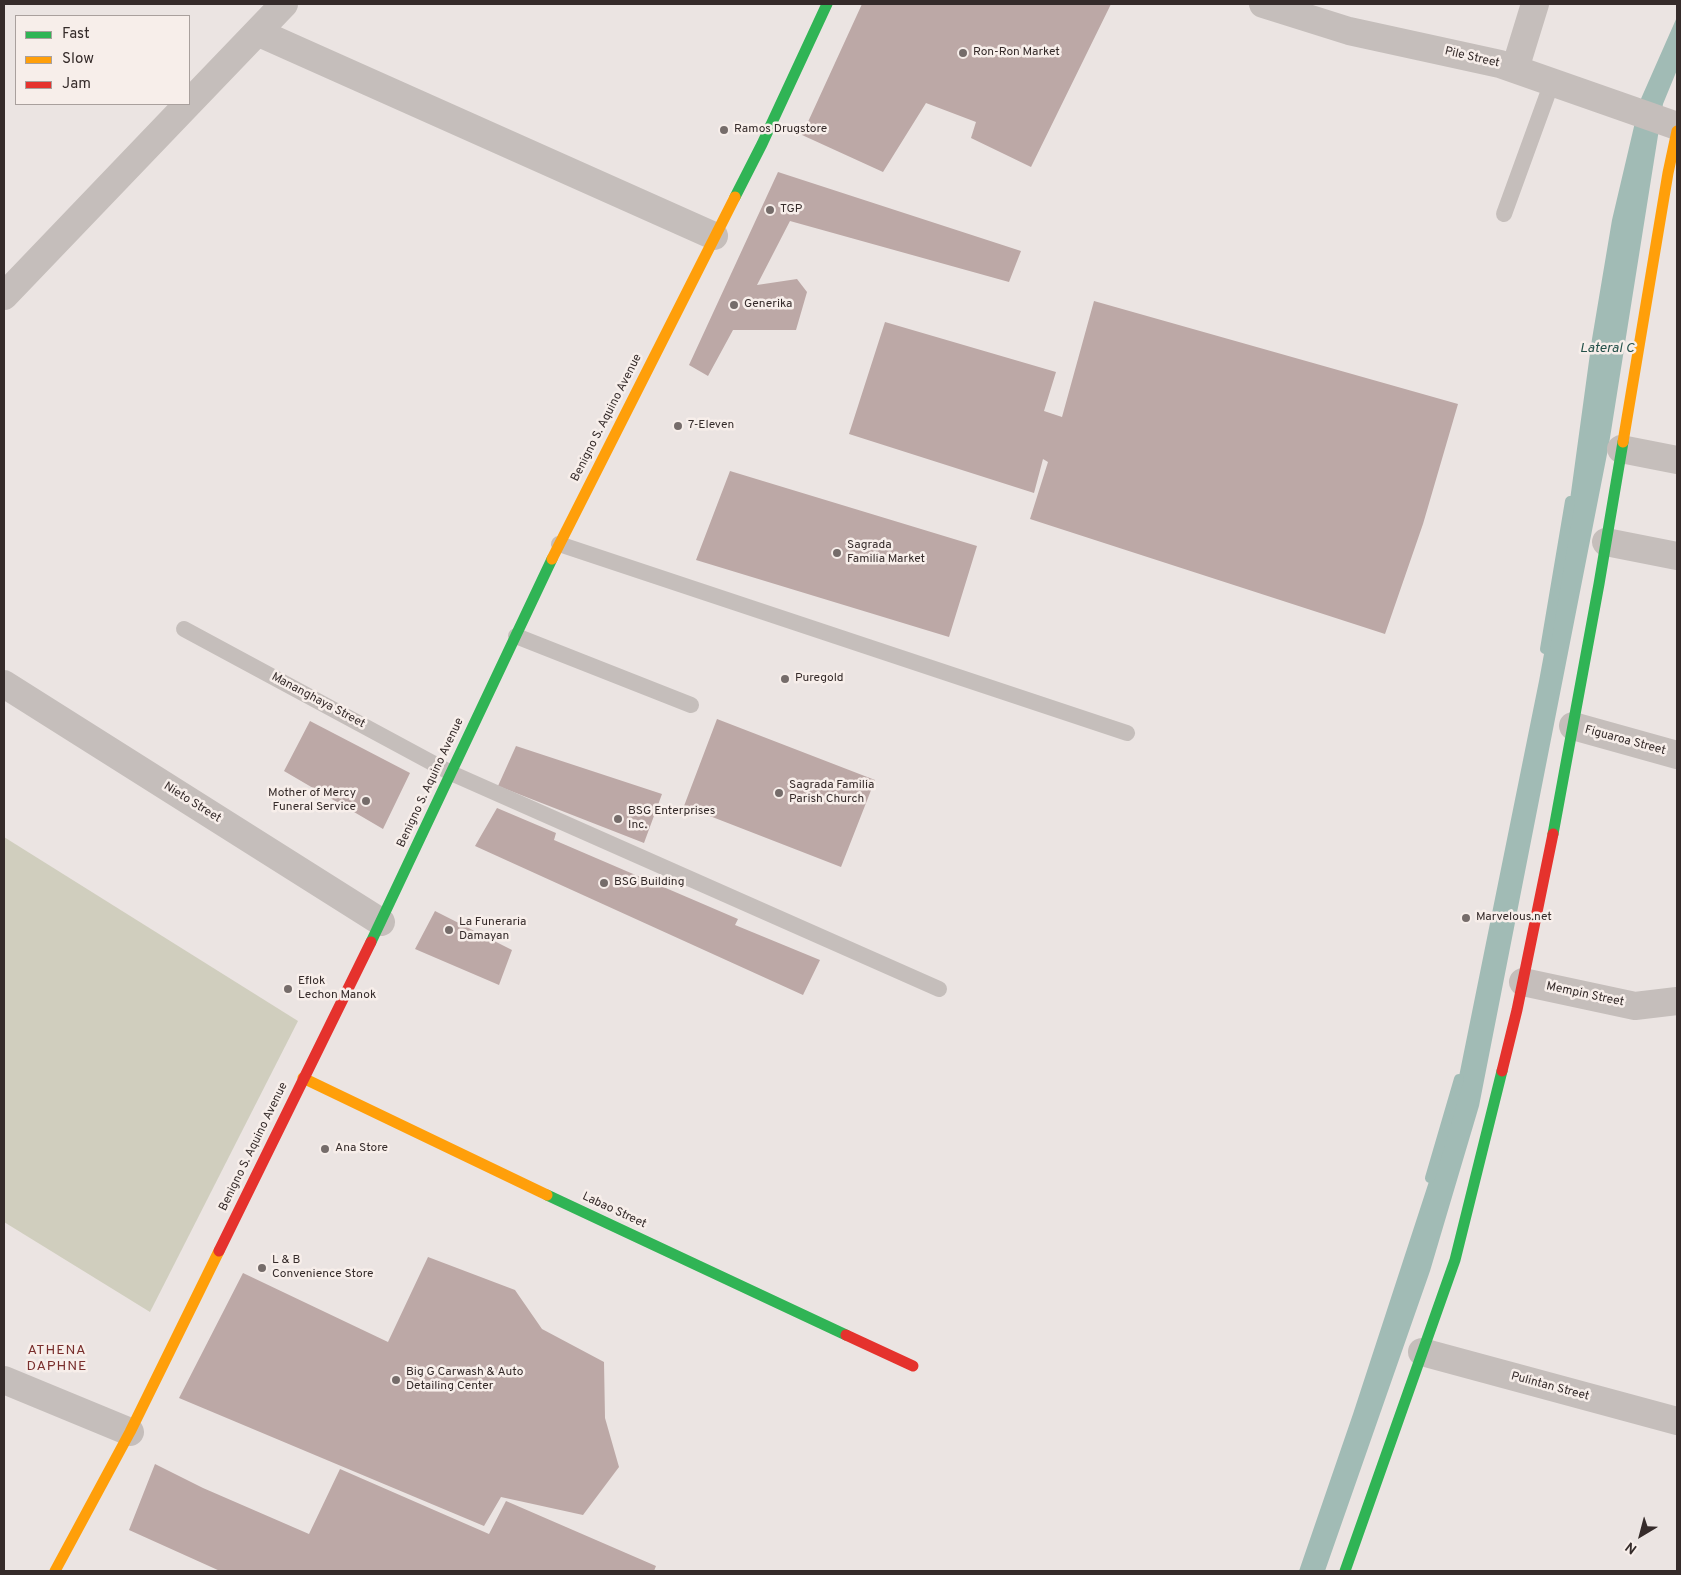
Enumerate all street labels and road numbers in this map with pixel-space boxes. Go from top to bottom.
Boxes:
street label: Pile Street [1443,45,1501,71]
street label: Benigno S. Aquino Avenue [569,352,645,484]
street label: Mananghaya Street [269,670,367,732]
street label: Benigno S. Aquino Avenue [395,716,467,850]
street label: Figuaroa Street [1583,723,1667,759]
street label: Nieto Street [161,780,223,826]
street label: Mempin Street [1545,980,1625,1010]
street label: Benigno S. Aquino Avenue [217,1080,291,1214]
street label: Labao Street [580,1190,648,1232]
street label: Pulintan Street [1509,1370,1591,1404]

